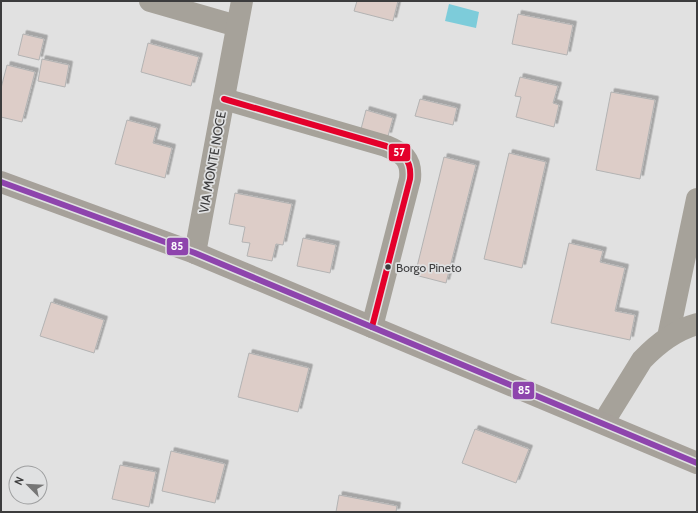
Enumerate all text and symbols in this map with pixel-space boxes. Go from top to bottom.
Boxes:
street label: VIA MONTE NOCE [195,110,229,214]
line badge: 57 [388,143,411,162]
text: 57 [393,145,405,159]
line badge: 85 [166,237,189,256]
text: 85 [171,239,183,253]
place label: Borgo Pineto [396,260,462,275]
marker: Borgo Pineto [383,262,393,272]
line badge: 85 [512,381,535,400]
text: 85 [518,383,530,397]
north arrow [8,465,48,505]
text: N [11,475,27,487]

